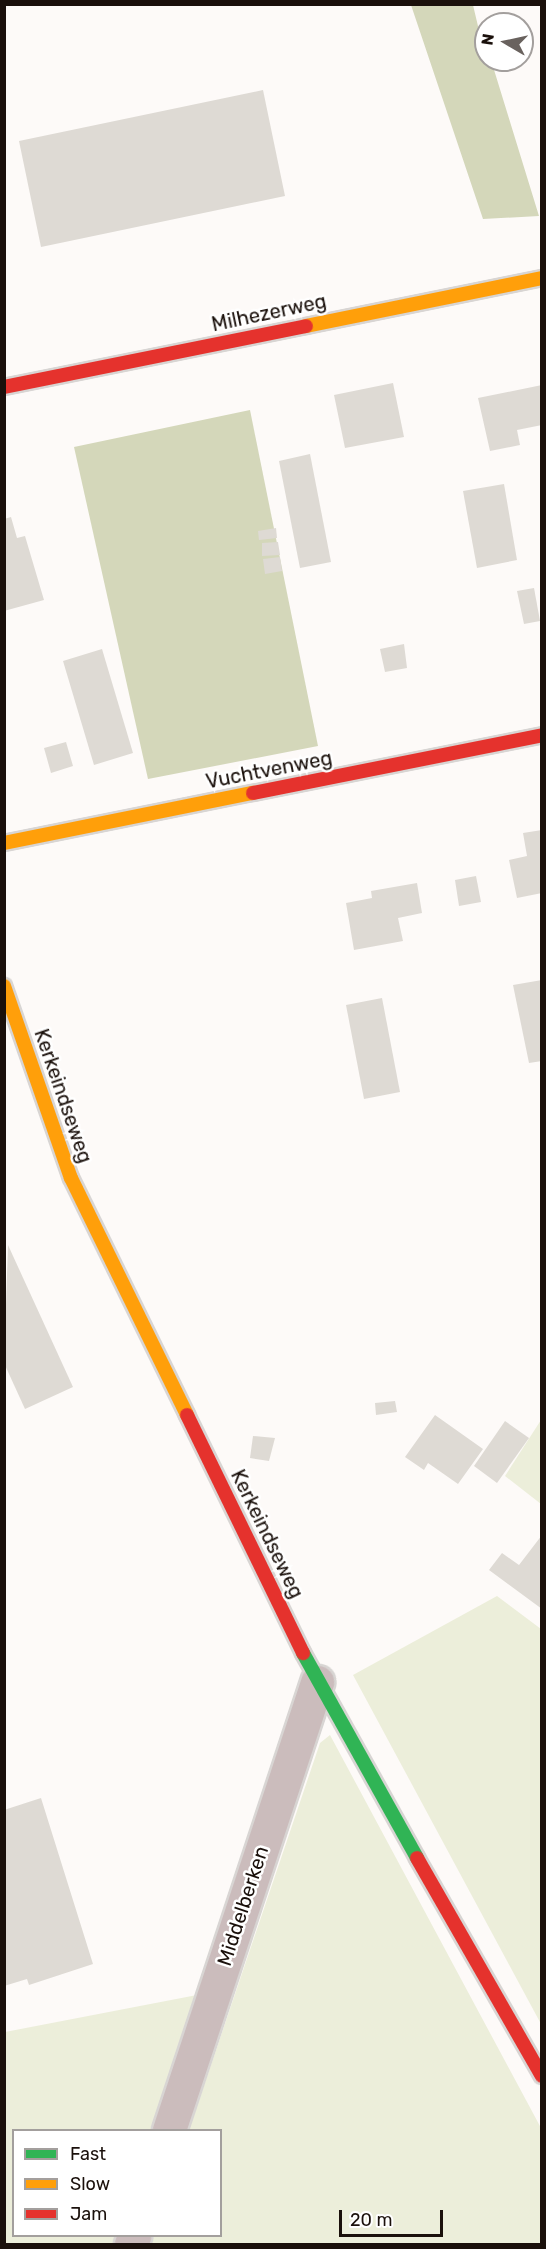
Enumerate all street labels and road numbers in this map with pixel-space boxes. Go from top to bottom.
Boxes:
street label: Milhezerweg [209,289,329,337]
street label: Vuchtvenweg [204,746,334,794]
street label: Kerkeindseweg [29,1026,97,1166]
street label: Kerkeindseweg [225,1466,309,1602]
street label: Middelberken [212,1843,274,1969]

